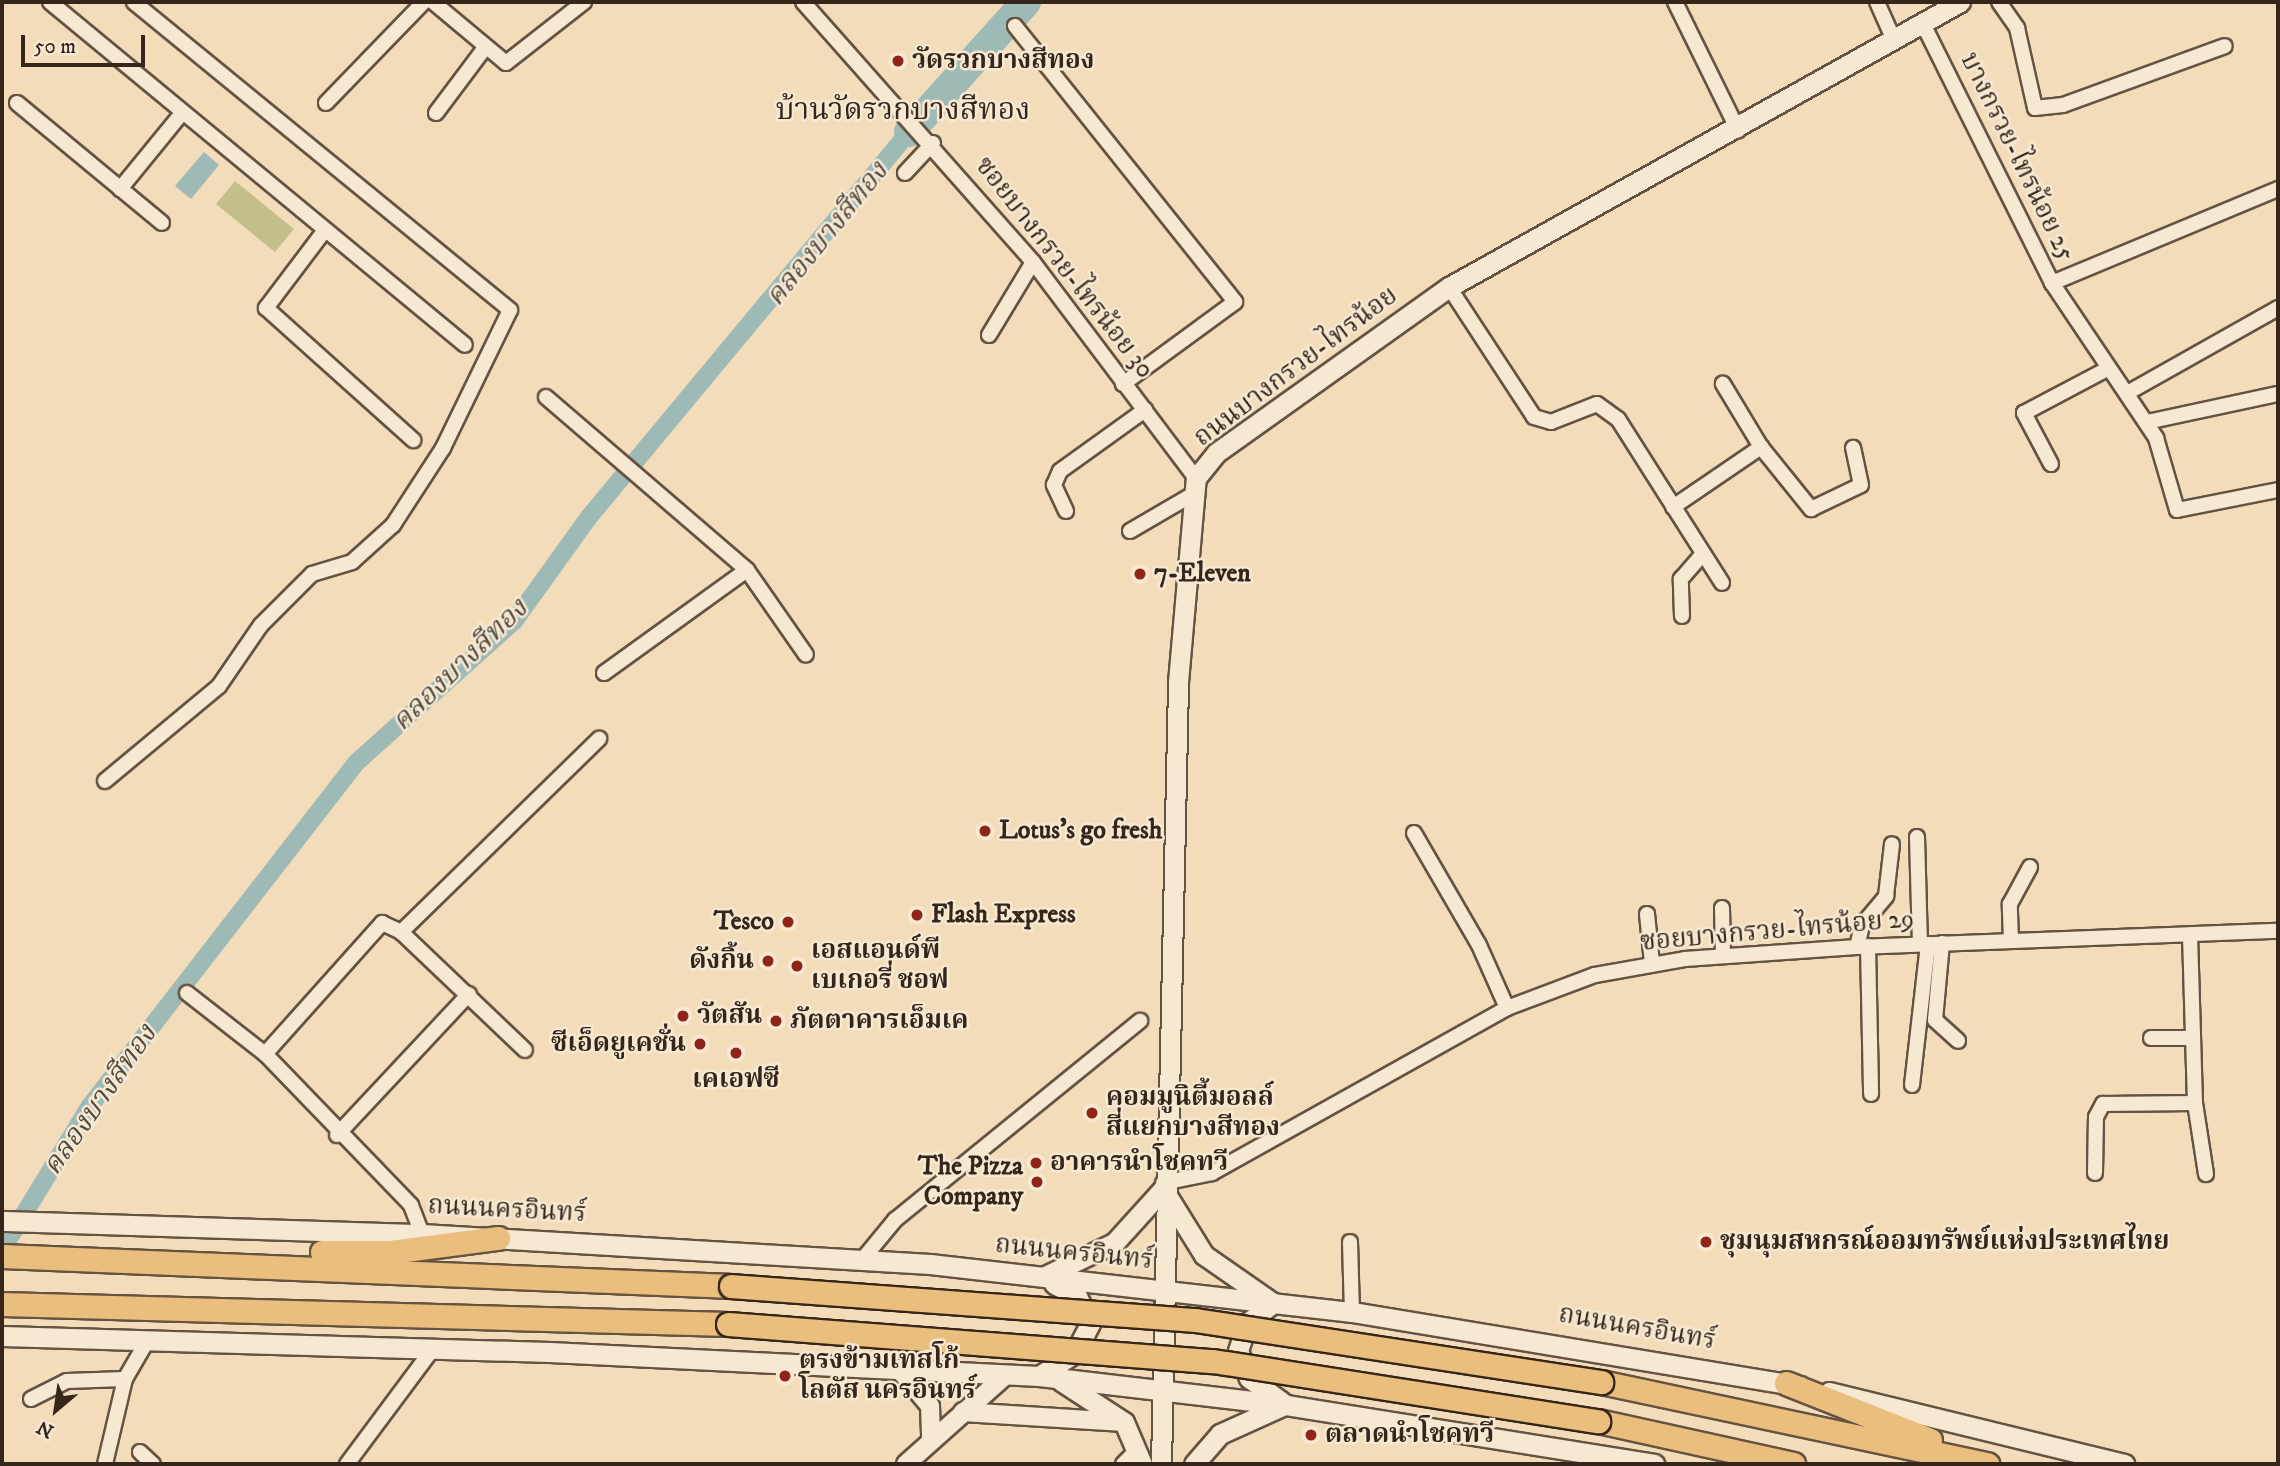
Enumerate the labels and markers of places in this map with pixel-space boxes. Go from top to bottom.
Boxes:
place label: วัดรวกบางสีทอง [912,45,1094,77]
marker: วัดรวกบางสีทอง [890,53,906,69]
place label: 7-Eleven [1154,558,1251,590]
marker: 7-Eleven [1132,566,1148,582]
place label: Lotus's go fresh [999,815,1162,847]
marker: Lotus's go fresh [977,823,993,839]
place label: Flash Express [931,899,1076,931]
place label: Tesco [714,906,774,938]
marker: Flash Express [909,907,925,923]
marker: Tesco [780,914,796,930]
place label: เอสแอนด์พี เบเกอรี่ ชอฟ [811,935,948,996]
place label: ดังกิ้น [689,945,754,977]
marker: ดังกิ้น [760,953,776,969]
marker: เอสแอนด์พี เบเกอรี่ ชอฟ [789,958,805,974]
place label: วัตสัน [697,1000,762,1032]
place label: ภัตตาคารเอ็มเค [790,1005,969,1037]
marker: วัตสัน [675,1008,691,1024]
marker: ภัตตาคารเอ็มเค [768,1013,784,1029]
place label: ซีเอ็ดยูเคชั่น [551,1028,686,1060]
marker: ซีเอ็ดยูเคชั่น [692,1036,708,1052]
marker: เคเอฟซี [728,1045,744,1061]
place label: เคเอฟซี [692,1064,780,1096]
place label: คอมมูนิตี้มอลล์ สี่แยกบางสีทอง [1106,1082,1280,1144]
marker: คอมมูนิตี้มอลล์ สี่แยกบางสีทอง [1084,1105,1100,1121]
place label: อาคารนำโชคทวี [1050,1147,1228,1179]
place label: The Pizza Company [918,1151,1023,1212]
marker: อาคารนำโชคทวี [1028,1155,1044,1171]
marker: The Pizza Company [1029,1174,1045,1190]
place label: ชุมนุมสหกรณ์ออมทรัพย์แห่งประเทศไทย [1720,1226,2169,1258]
marker: ชุมนุมสหกรณ์ออมทรัพย์แห่งประเทศไทย [1698,1234,1714,1250]
place label: ตรงข้ามเทสโก้ โลตัส นครอินทร์ [799,1345,976,1406]
marker: ตรงข้ามเทสโก้ โลตัส นครอินทร์ [777,1368,793,1384]
place label: ตลาดนำโชคทวี [1325,1419,1494,1451]
marker: ตลาดนำโชคทวี [1303,1427,1319,1443]

